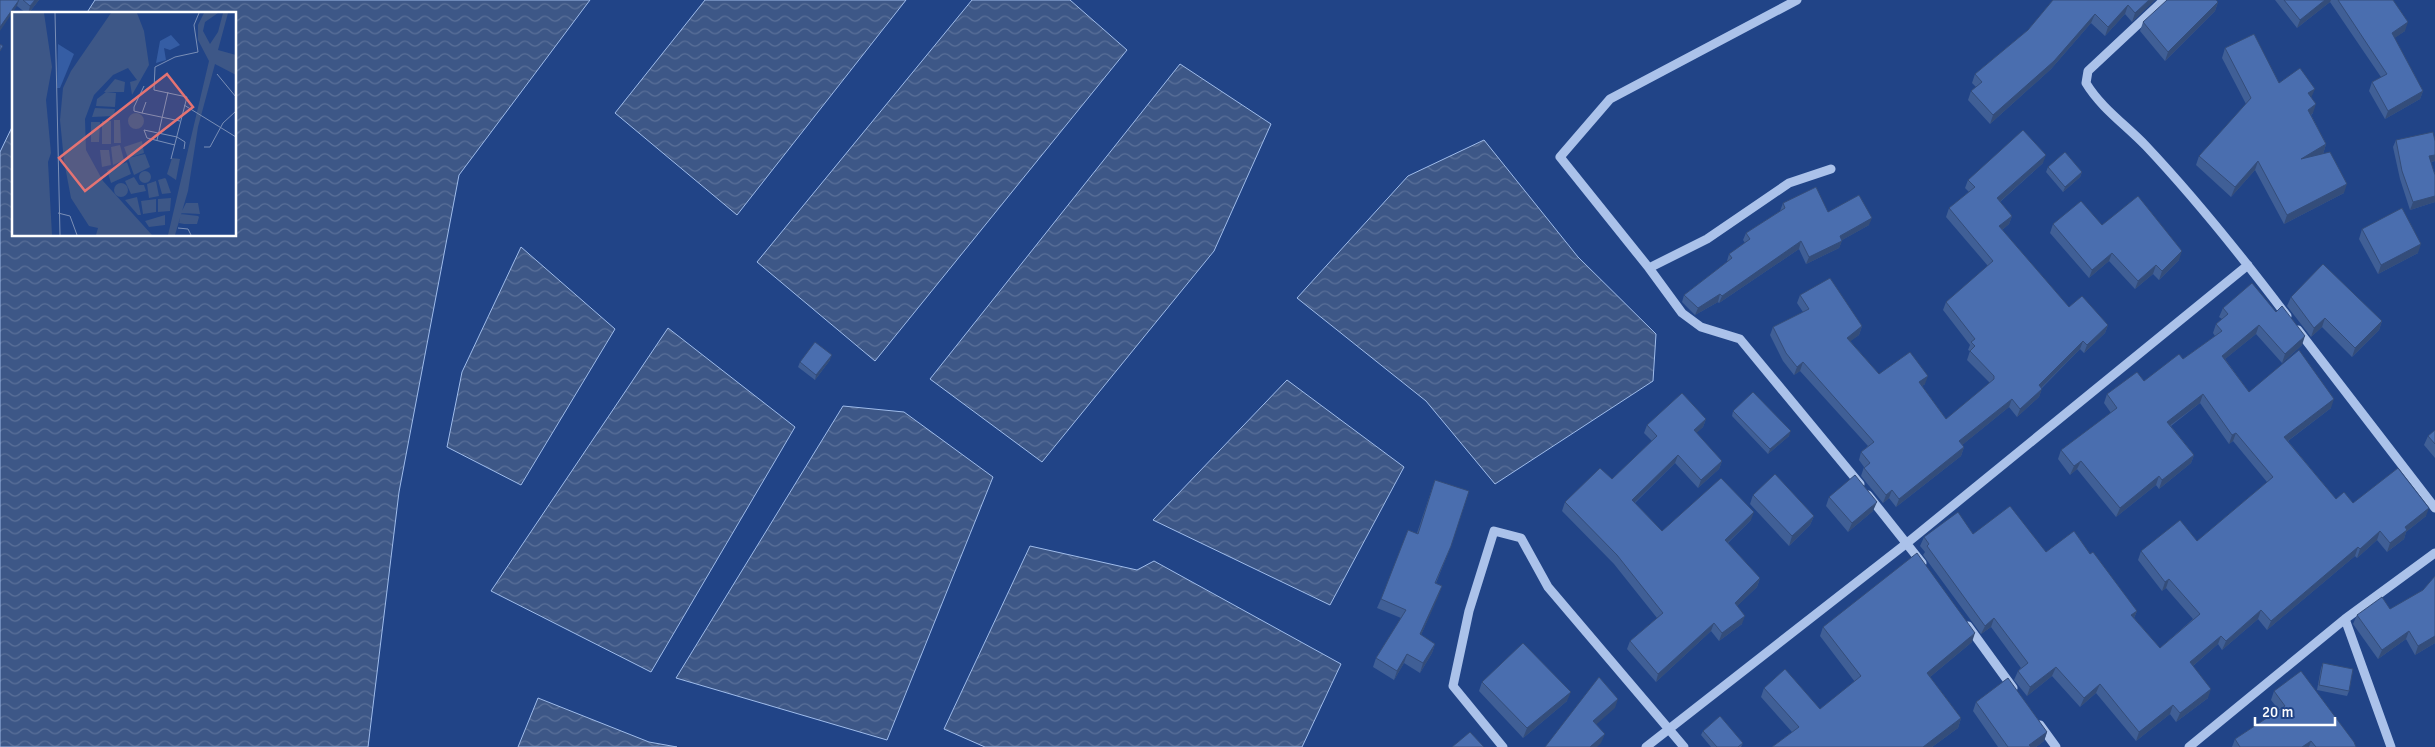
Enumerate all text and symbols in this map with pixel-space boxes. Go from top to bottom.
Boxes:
inset map [12,12,236,236]
scale bar [2255,694,2335,726]
text: 20 m [2262,703,2293,721]

